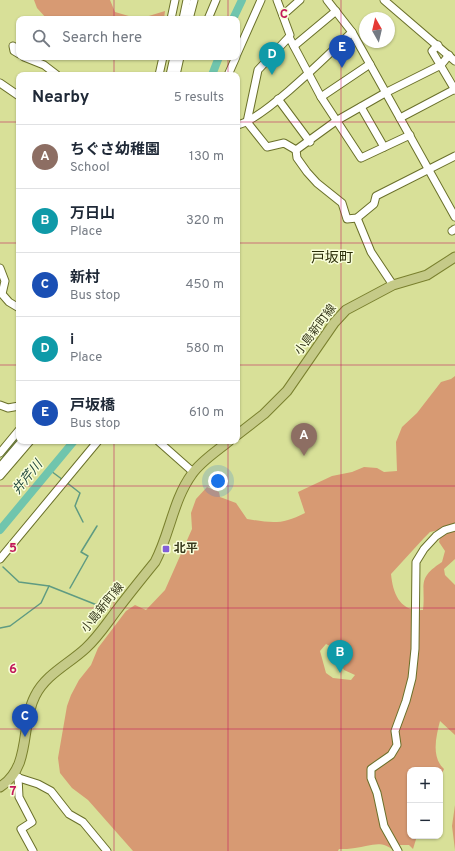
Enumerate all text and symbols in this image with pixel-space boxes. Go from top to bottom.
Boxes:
text: C [280,7,288,23]
north arrow [359,12,395,48]
search box [16,16,240,60]
icon: search [30,27,52,49]
text: Search here [62,29,142,48]
pin: E [329,35,355,68]
pin: D [259,42,285,75]
text: Nearby [32,87,89,109]
text: 5 results [174,90,224,106]
text: ちぐさ幼稚園 [70,141,160,160]
text: A [40,149,50,165]
text: 130 m [189,149,224,165]
text: School [70,160,110,176]
text: 万日山 [70,205,115,224]
text: B [41,213,49,229]
text: 320 m [186,213,224,229]
text: Place [70,224,102,240]
district label: 戸坂町 [311,250,353,267]
text: 新村 [70,269,100,288]
text: C [41,277,49,293]
text: 450 m [185,277,224,293]
text: Bus stop [70,288,120,304]
street label: 小島新町線 [292,301,340,359]
text: i [70,331,74,350]
text: D [40,341,50,357]
text: 580 m [186,341,224,357]
text: Place [70,350,102,366]
text: 戸坂橋 [70,397,115,416]
text: E [41,405,49,421]
text: 610 m [189,405,224,421]
text: Bus stop [70,416,120,432]
pin: A [291,423,317,456]
water label: 井芹川 [10,456,48,498]
your location [208,471,228,491]
text: 5 [9,541,17,557]
place label: 北平 [174,541,198,557]
marker: 北平 [161,544,171,554]
street label: 小島新町線 [78,580,128,636]
pin: B [327,640,353,673]
text: 6 [9,662,17,678]
pin: C [12,704,38,737]
map controls [407,767,443,839]
button: + [407,767,443,803]
text: 7 [10,784,17,800]
button: − [407,803,443,839]

